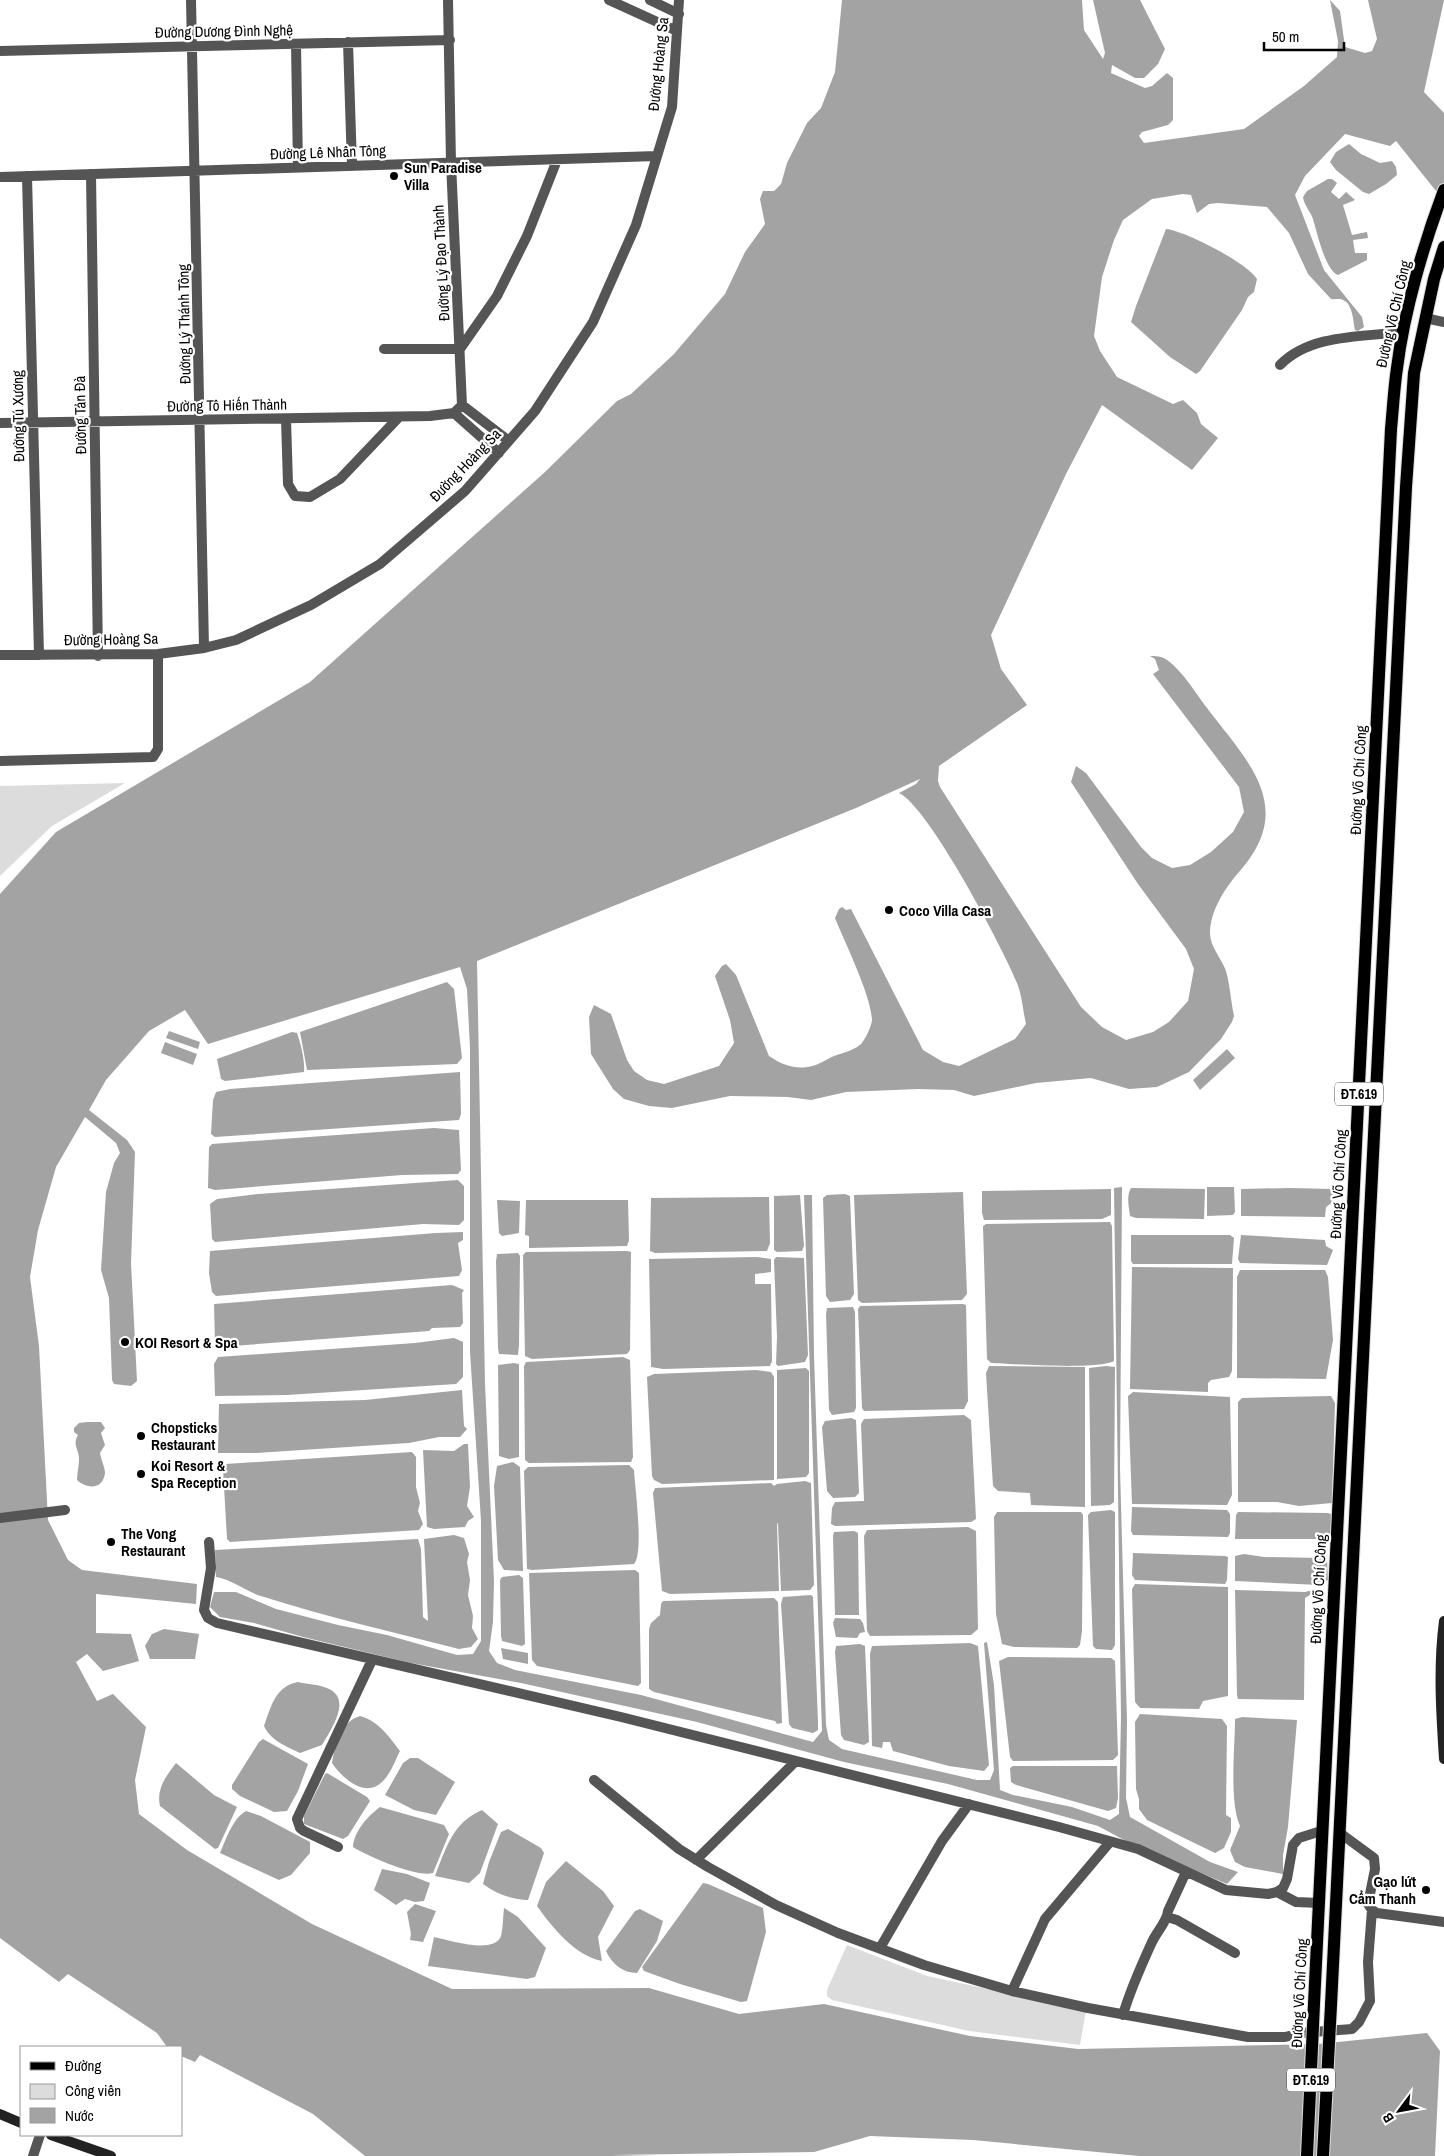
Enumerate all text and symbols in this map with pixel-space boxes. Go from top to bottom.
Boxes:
street label: Đường Hoàng Sa [643,16,673,112]
street label: Đường Dương Đình Nghệ [155,19,293,43]
scale bar [1264,20,1344,52]
text: 50 m [1272,26,1299,47]
street label: Đường Lê Nhân Tông [270,139,387,165]
place label: Sun Paradise Villa [404,157,482,195]
marker: Sun Paradise Villa [388,170,400,182]
street label: Đường Lý Đạo Thành [427,204,455,322]
street label: Đường Võ Chí Công [1370,258,1416,370]
street label: Đường Lý Thánh Tông [172,264,196,384]
street label: Đường Tú Xương [7,370,29,462]
street label: Đường Tản Đà [69,375,91,455]
street label: Đường Tô Hiến Thành [167,393,287,417]
street label: Đường Hoàng Sa [425,424,505,506]
street label: Đường Hoàng Sa [64,628,159,650]
street label: Đường Võ Chí Công [1345,725,1371,835]
place label: Coco Villa Casa [899,900,991,921]
marker: Coco Villa Casa [883,904,895,916]
road number: ĐT.619 [1335,1082,1383,1106]
street label: Đường Võ Chí Công [1325,1129,1351,1239]
place label: KOI Resort & Spa [135,1332,238,1353]
marker: KOI Resort & Spa [119,1336,131,1348]
place label: Chopsticks Restaurant [151,1417,217,1455]
marker: Chopsticks Restaurant [135,1430,147,1442]
place label: Koi Resort & Spa Reception [151,1455,236,1493]
marker: Koi Resort & Spa Reception [135,1468,147,1480]
place label: The Vong Restaurant [121,1523,185,1561]
street label: Đường Võ Chí Công [1305,1534,1331,1644]
marker: The Vong Restaurant [105,1536,117,1548]
place label: Gạo lứt Cẩm Thanh [1349,1871,1416,1909]
marker: Gạo lứt Cẩm Thanh [1420,1884,1432,1896]
street label: Đường Võ Chí Công [1286,1938,1312,2048]
legend [20,2046,182,2136]
text: Đường [65,2055,101,2076]
road number: ĐT.619 [1287,2068,1335,2092]
text: Công viên [65,2080,121,2101]
north arrow [1374,2086,1424,2136]
text: Nước [65,2105,94,2126]
text: B [1378,2110,1398,2126]

